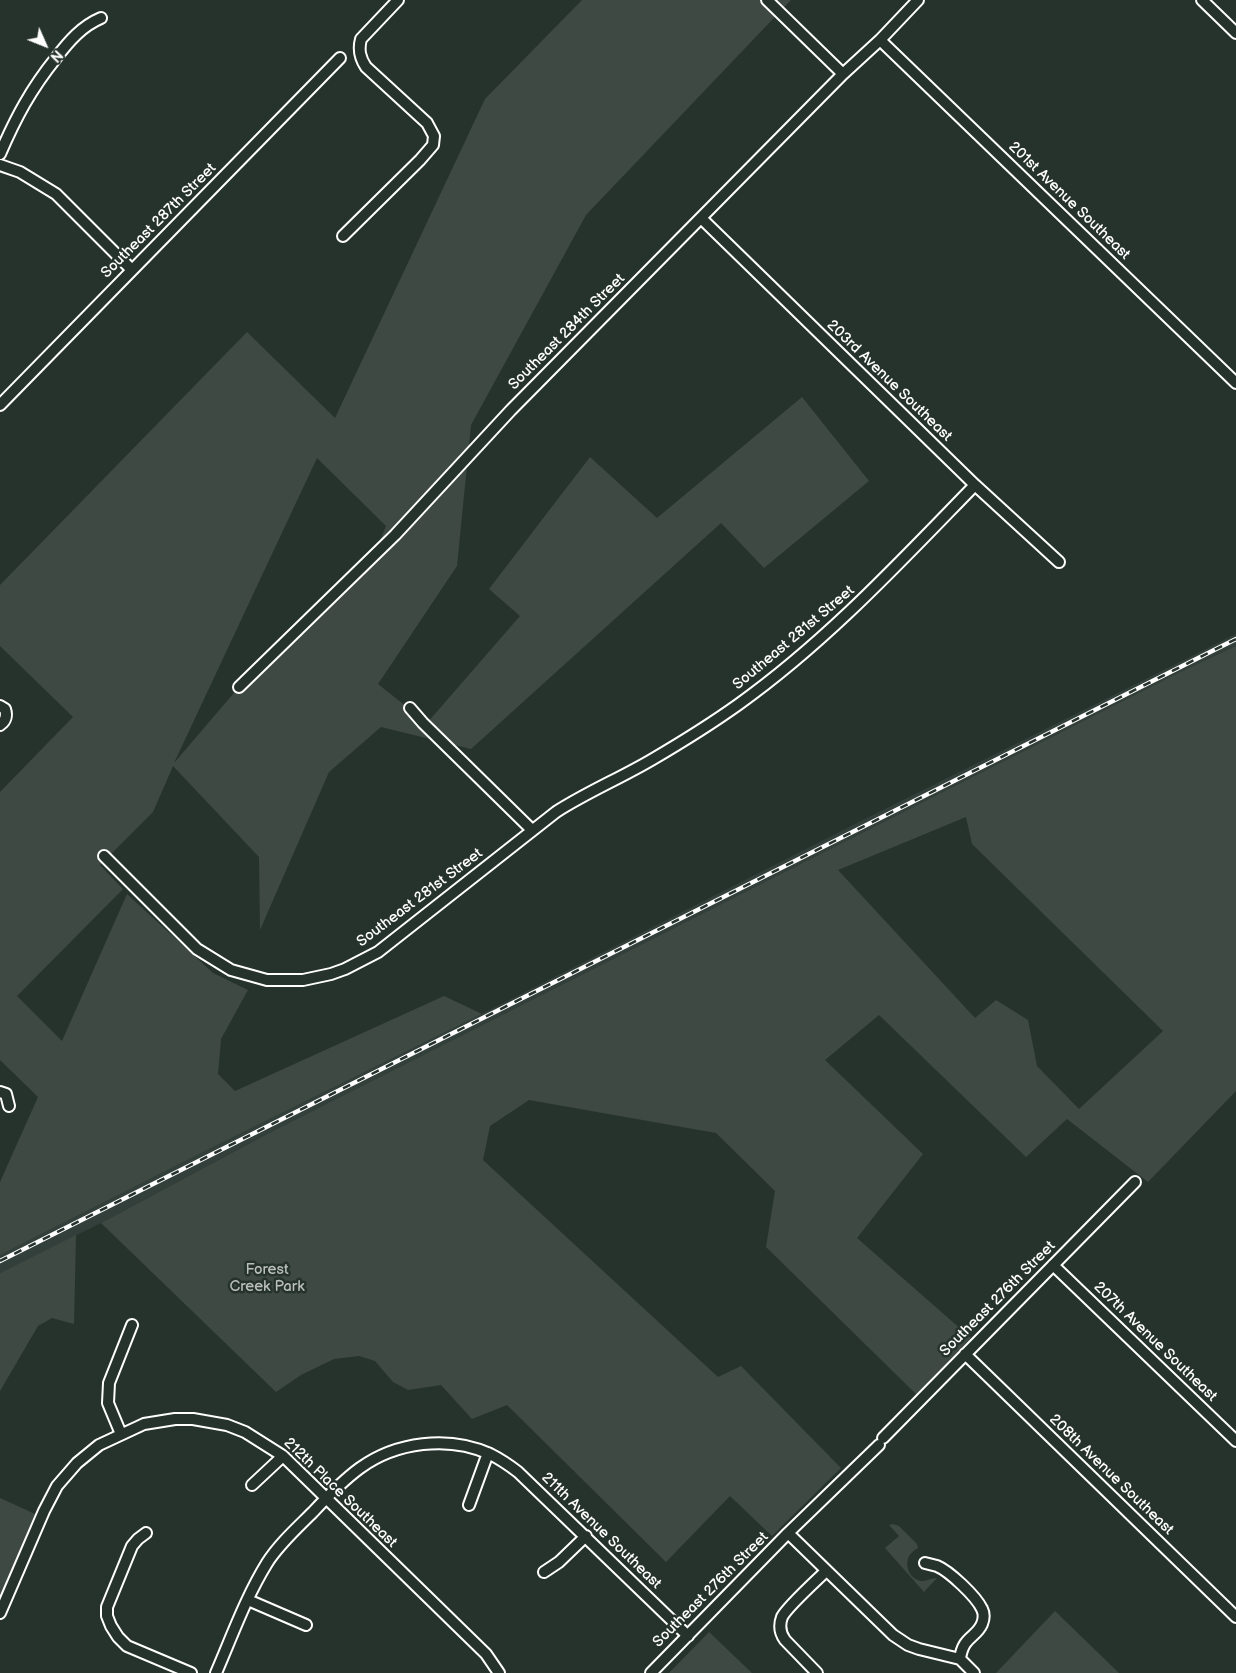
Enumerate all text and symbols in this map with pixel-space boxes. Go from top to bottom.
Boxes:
north arrow [20,20,70,70]
text: N [46,46,66,65]
street label: 201st Avenue Southeast [1004,138,1134,264]
street label: Southeast 287th Street [98,160,220,282]
street label: Southeast 284th Street [505,270,629,394]
street label: 203rd Avenue Southeast [823,316,955,446]
street label: Southeast 281st Street [730,582,858,694]
street label: Southeast 281st Street [354,845,486,951]
street label: Southeast 276th Street [937,1238,1059,1360]
park label: Forest Creek Park [229,1261,305,1296]
street label: 207th Avenue Southeast [1090,1278,1220,1406]
street label: 208th Avenue Southeast [1045,1411,1177,1539]
street label: 212th Place Southeast [280,1434,400,1552]
street label: 211th Avenue Southeast [537,1469,665,1593]
street label: Southeast 276th Street [650,1529,772,1651]

